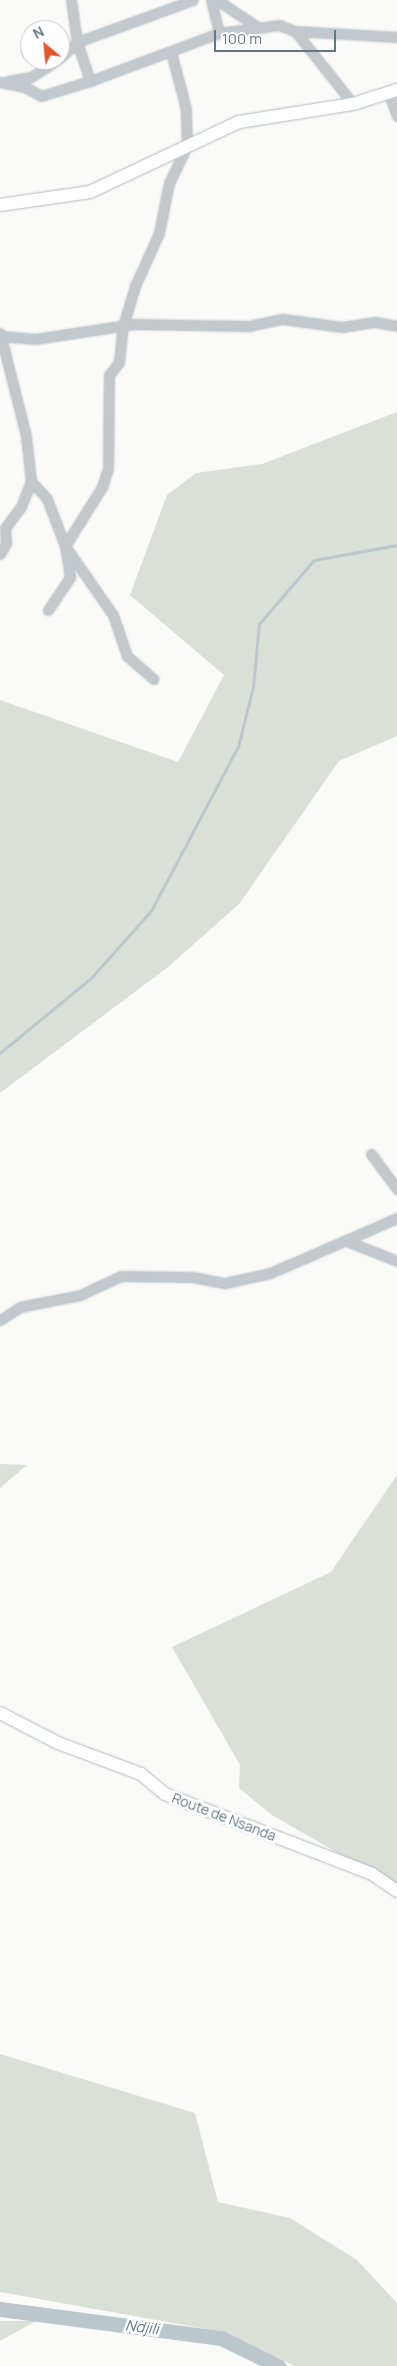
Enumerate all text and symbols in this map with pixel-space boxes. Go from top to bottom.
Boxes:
north arrow [20,20,70,70]
scale bar [217,20,340,52]
text: N [29,21,47,43]
text: 100 m [222,28,262,49]
street label: Route de Nsanda [170,1789,278,1845]
water label: Ndjili [124,2316,160,2338]

